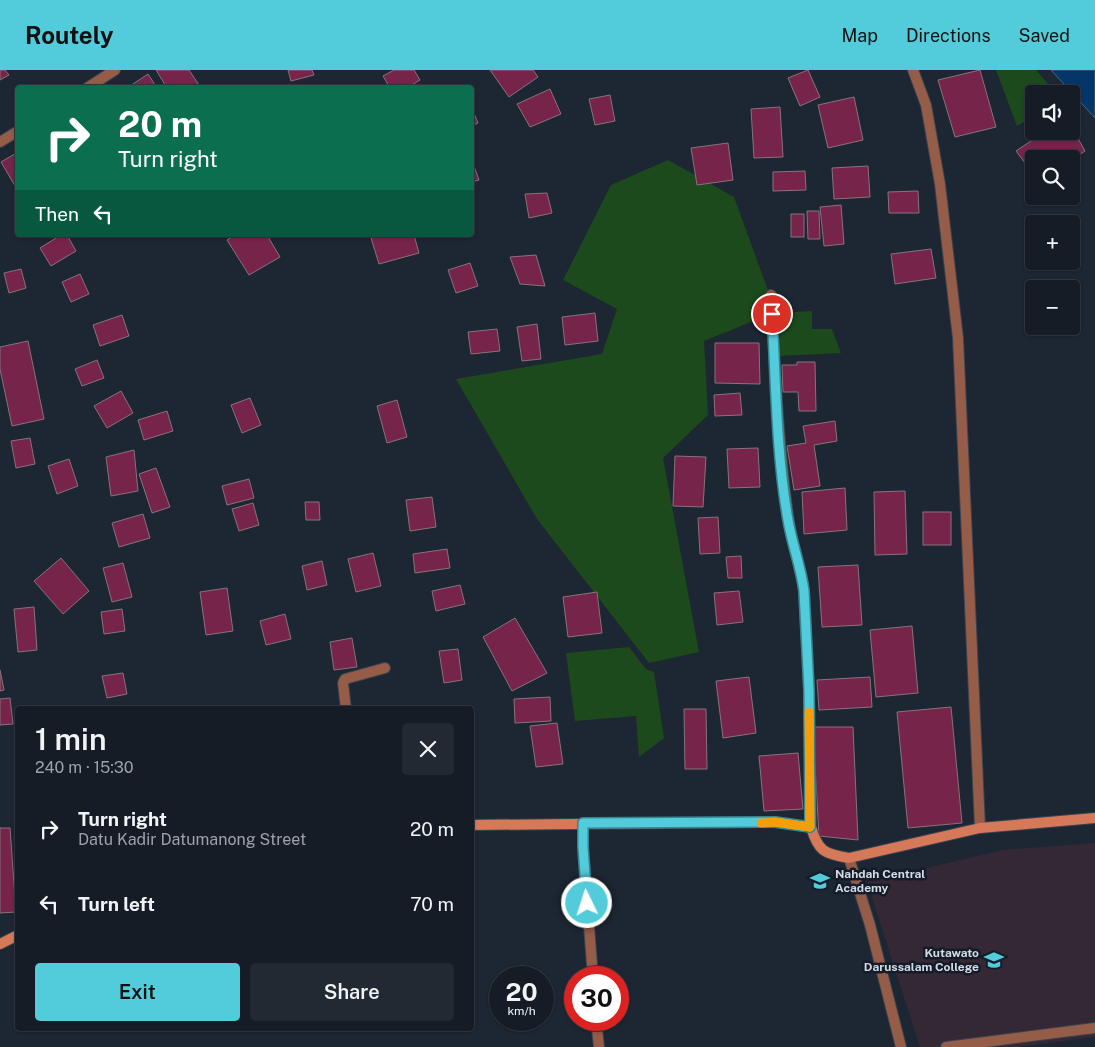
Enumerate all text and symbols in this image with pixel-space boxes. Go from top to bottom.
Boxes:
text: Routely [25,21,114,49]
text: Map [841,25,878,46]
text: Directions [906,25,991,46]
text: Saved [1019,25,1070,46]
map controls [1025,85,1080,335]
button: sound [1025,85,1080,140]
text: 20 m [118,104,202,145]
icon: right [35,105,100,170]
text: Turn right [118,146,218,172]
button: search [1025,150,1080,205]
icon: left [89,200,117,228]
text: Then [35,203,79,225]
button: + [1025,215,1080,270]
button: − [1025,280,1080,335]
pin [751,293,793,335]
icon: arrive [758,300,786,328]
text: 1 min [35,721,106,757]
button: close [402,723,454,775]
text: 240 m · 15:30 [35,758,134,777]
text: Turn right [78,808,167,830]
icon: right [35,815,63,843]
text: 20 m [410,818,454,840]
text: Datu Kadir Datumanong Street [78,830,306,849]
place label: Nahdah Central Academy [835,867,925,895]
school or university icon: Nahdah Central Academy [809,870,831,892]
position arrow [560,876,612,928]
icon: left [35,890,63,918]
text: Turn left [78,893,155,915]
text: 70 m [410,893,454,915]
place label: Kutawato Darussalam College [864,946,979,974]
school or university icon: Kutawato Darussalam College [983,949,1005,971]
button: Exit [35,963,240,1021]
button: Share [250,963,454,1021]
speed limit sign: 30 [564,966,629,1031]
text: 20 [506,977,538,1007]
text: km/h [507,1004,536,1018]

